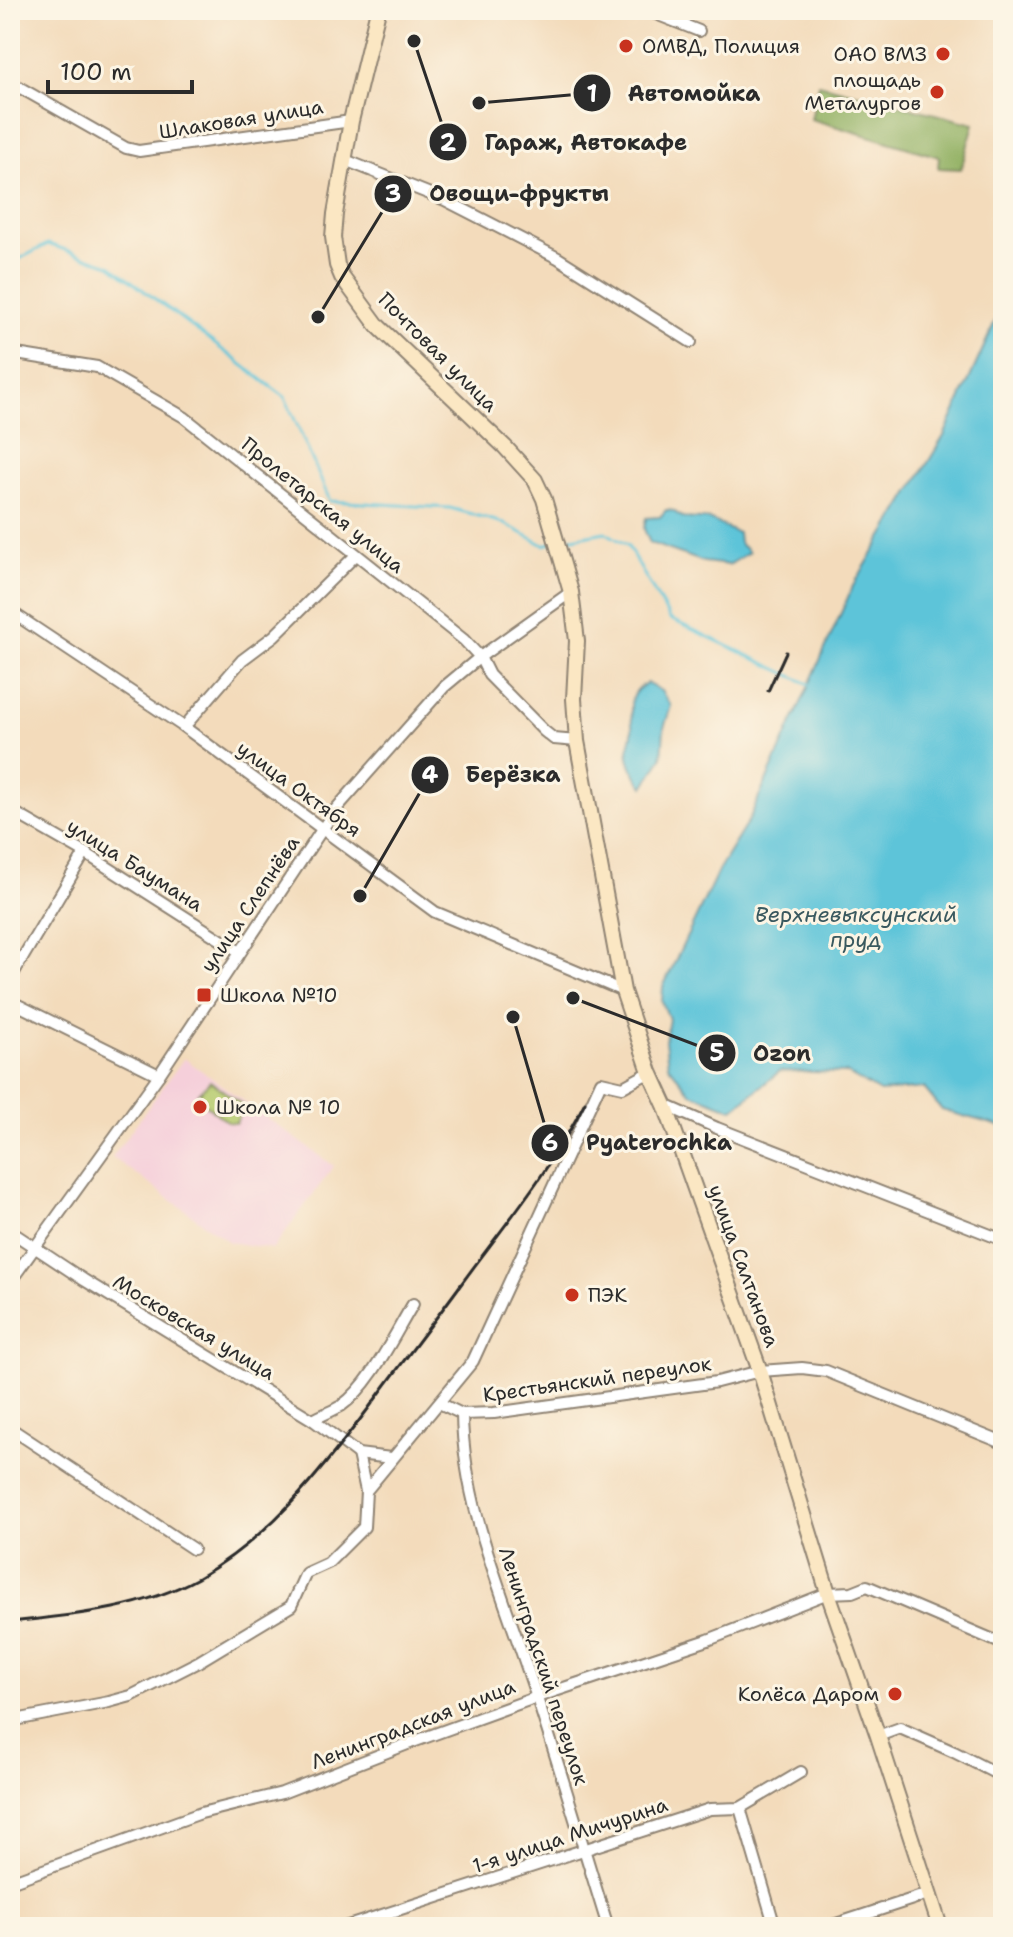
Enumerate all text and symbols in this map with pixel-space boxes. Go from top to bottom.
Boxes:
place label: ОМВД, Полиция [642,33,800,59]
marker: ОМВД, Полиция [617,37,635,55]
place label: ОАО ВМЗ [833,41,927,67]
scale bar [48,44,192,94]
marker: ОАО ВМЗ [934,45,952,63]
text: 100 m [60,56,132,88]
place label: площадь Металургов [805,67,921,116]
callout: Автомойка [572,70,776,116]
text: 1 [587,78,597,110]
text: Автомойка [628,79,760,108]
marker: площадь Металургов [928,83,946,101]
street label: Шлаковая улица [157,93,325,145]
callout: Гараж, Автокафе [428,119,703,165]
text: 2 [440,127,457,159]
text: Гараж, Автокафе [485,128,687,157]
callout: Овощи-фрукты [373,171,625,217]
text: 3 [385,178,401,210]
text: Овощи-фрукты [429,179,609,208]
street label: Почтовая улица [373,287,504,418]
street label: Пролетарская улица [236,431,410,579]
street label: улица Октября [232,735,366,843]
callout: Берёзка [410,752,577,798]
text: 4 [422,759,439,791]
text: Берёзка [466,760,560,789]
street label: улица Баумана [62,813,208,918]
street label: улица Слепнёва [195,830,306,977]
water label: Верхневыксунский пруд [755,900,957,954]
place label: Школа №10 [220,982,338,1008]
marker: Школа №10 [195,986,213,1004]
callout: Ozon [697,1030,827,1076]
text: 5 [710,1037,725,1069]
text: Ozon [753,1039,811,1068]
place label: Школа № 10 [216,1094,340,1120]
marker: Школа № 10 [191,1098,209,1116]
callout: Pyaterochka [530,1120,748,1166]
text: 6 [542,1127,558,1159]
text: Pyaterochka [586,1128,732,1157]
street label: улица Салтанова [703,1181,786,1351]
street label: Московская улица [108,1268,280,1386]
place label: ПЭК [588,1282,627,1308]
marker: ПЭК [563,1286,581,1304]
street label: Крестьянский переулок [481,1350,713,1408]
street label: Ленинградский переулок [493,1544,595,1789]
street label: Ленинградская улица [307,1673,519,1775]
place label: Колёса Даром [738,1681,879,1707]
marker: Колёса Даром [886,1685,904,1703]
street label: 1-я улица Мичурина [469,1791,671,1879]

